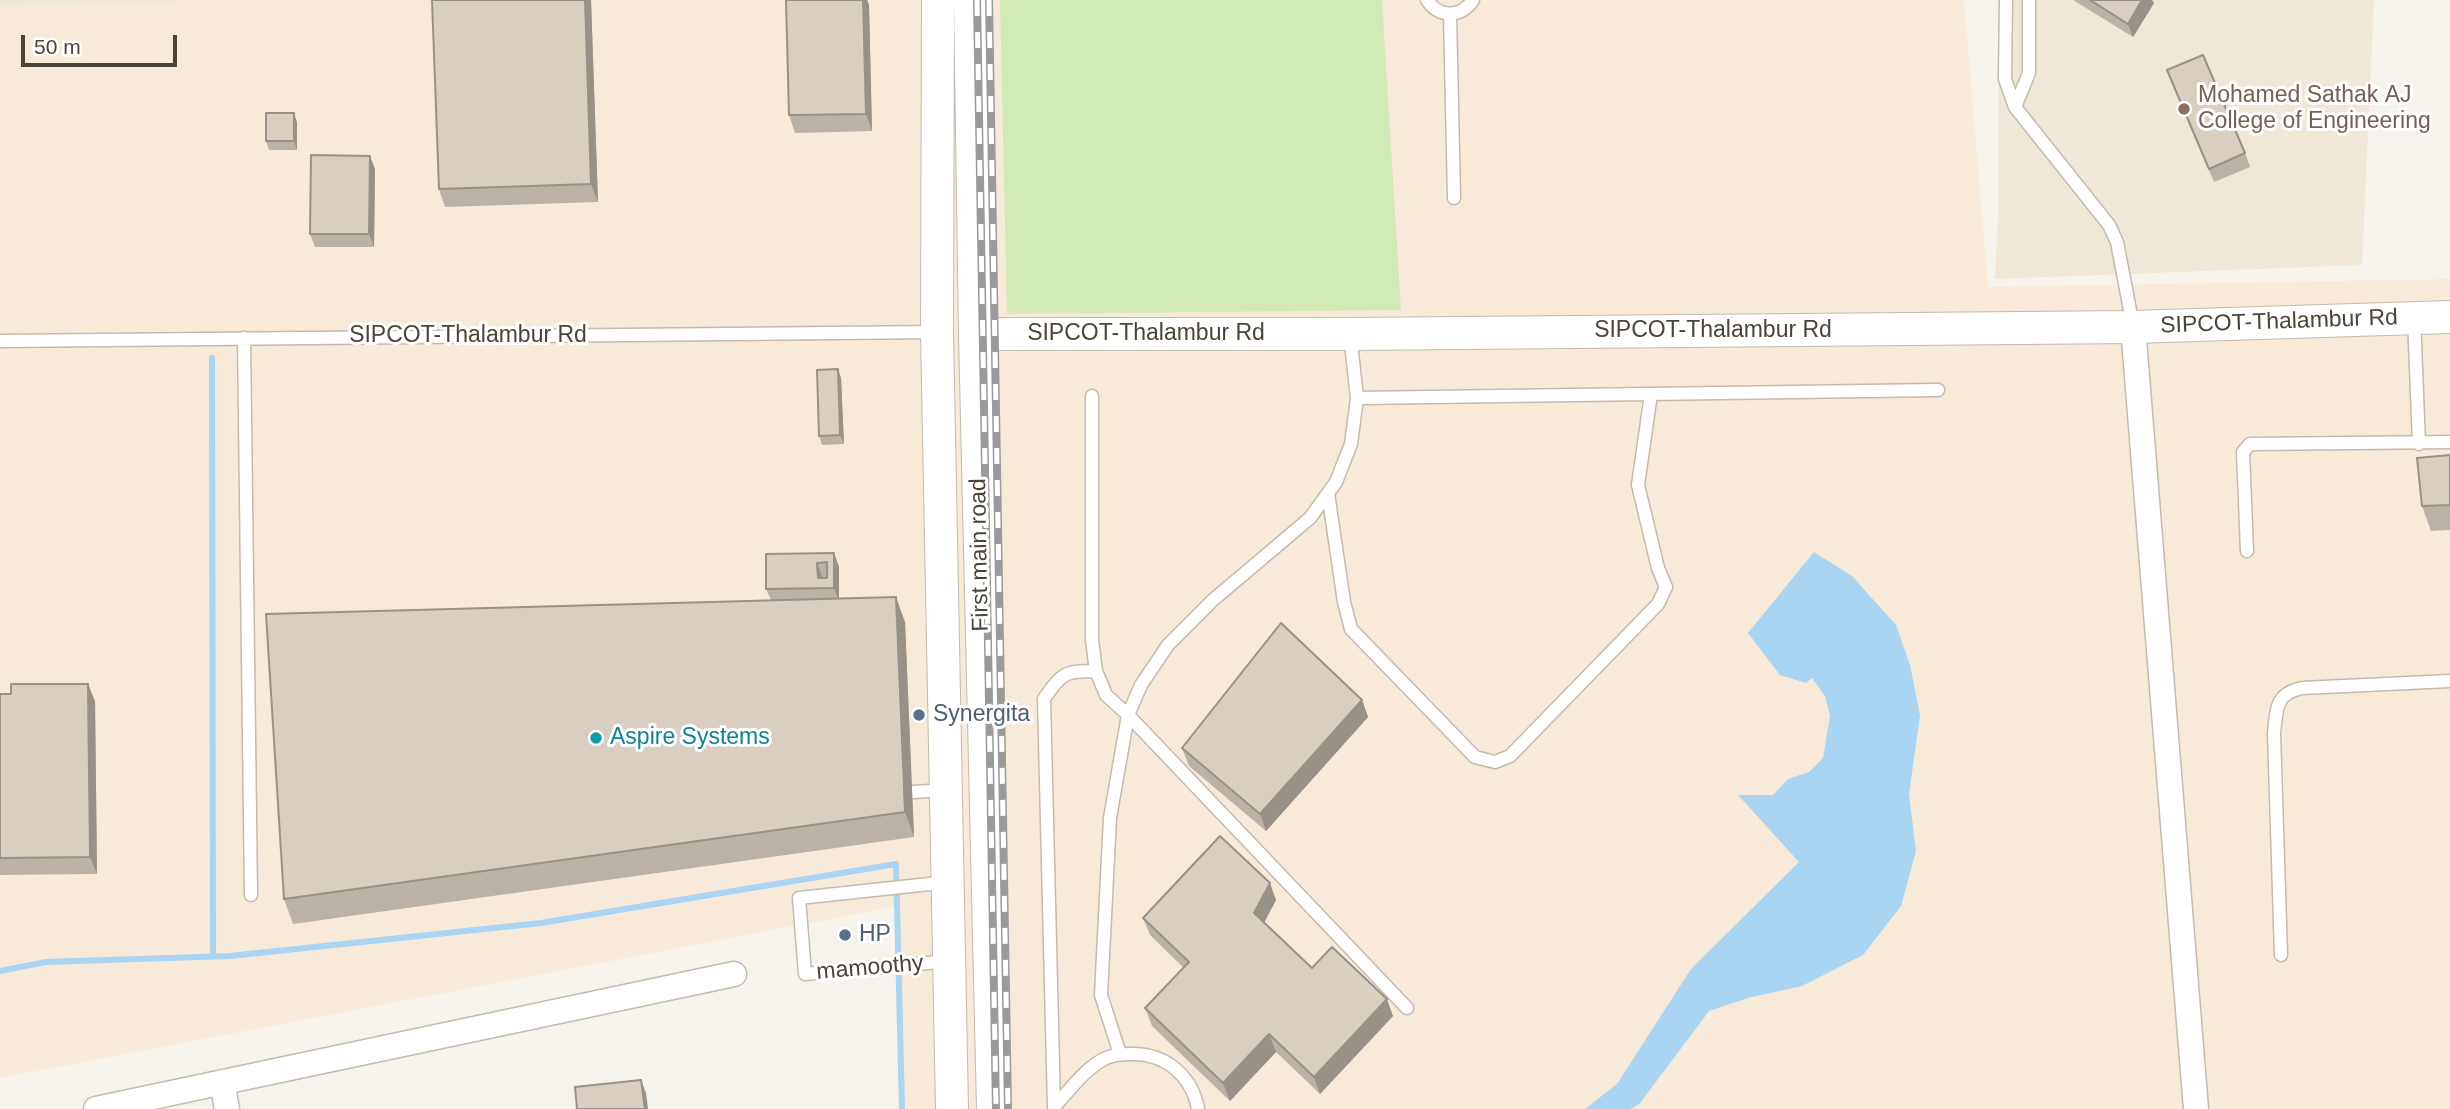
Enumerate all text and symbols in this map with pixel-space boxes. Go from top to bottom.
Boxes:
scale bar [24,21,180,65]
text: 50 m [34,35,81,58]
place label: Mohamed Sathak AJ College of Engineering [2198,82,2431,136]
marker: Mohamed Sathak AJ College of Engineering [2176,101,2192,117]
street label: SIPCOT-Thalambur Rd [2160,304,2398,340]
street label: SIPCOT-Thalambur Rd [1594,317,1832,345]
street label: SIPCOT-Thalambur Rd [1027,320,1265,348]
street label: SIPCOT-Thalambur Rd [349,322,587,350]
street label: First main road [965,478,995,632]
place label: Synergita [933,701,1030,729]
marker: Synergita [911,707,927,723]
place label: Aspire Systems [610,724,770,752]
marker: Aspire Systems [588,730,604,746]
place label: HP [859,921,891,949]
marker: HP [837,927,853,943]
street label: mamoothy [815,950,925,986]

